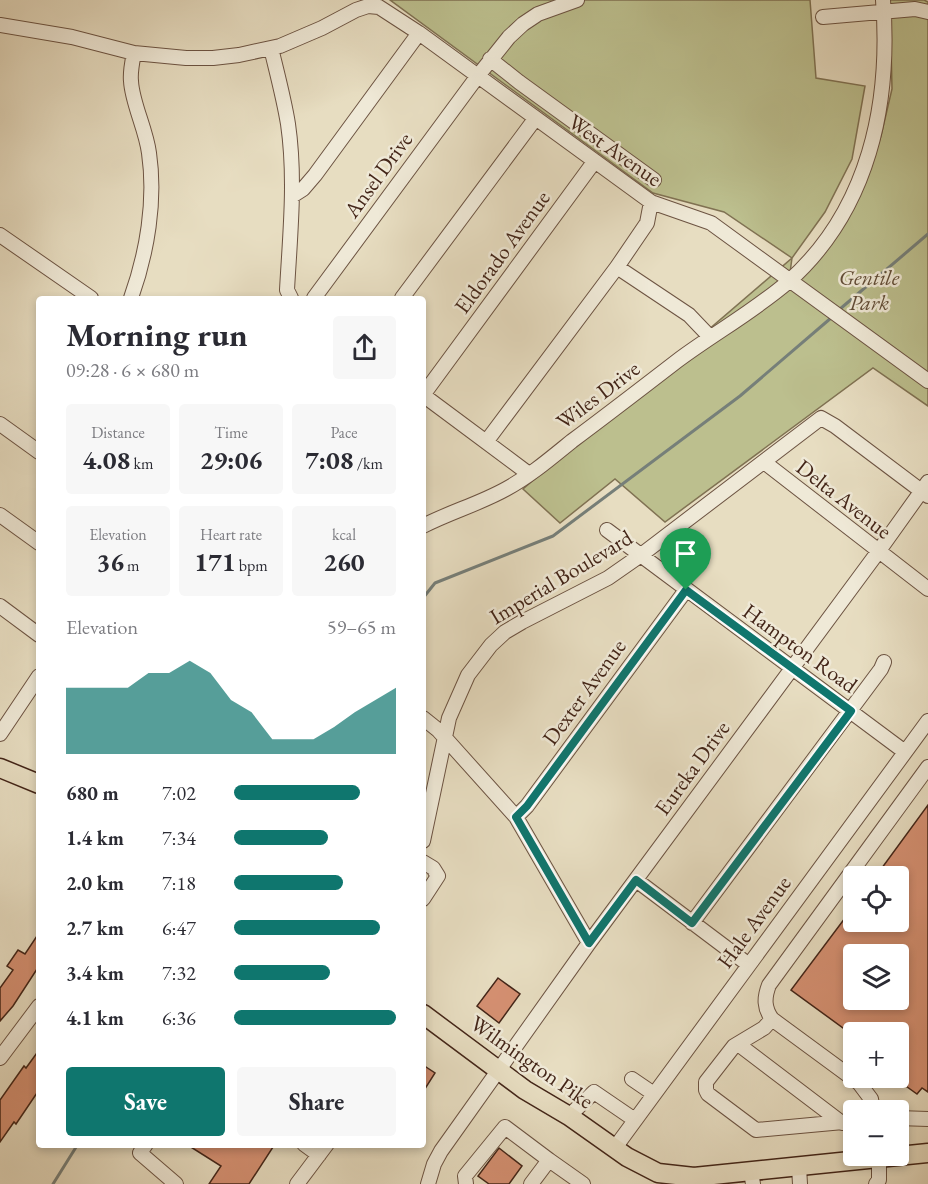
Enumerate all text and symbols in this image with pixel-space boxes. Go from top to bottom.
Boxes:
street label: West Avenue [562,107,668,193]
street label: Ansel Drive [337,126,419,224]
street label: Eldorado Avenue [448,184,557,319]
park label: Gentile Park [839,263,900,317]
text: Morning run [66,313,248,356]
button: share [333,316,396,379]
street label: Wiles Drive [550,354,646,436]
text: 09:28 · 6 × 680 m [66,357,199,383]
text: Distance [91,422,145,443]
text: Time [214,422,248,443]
text: Pace [331,422,357,443]
text: 4.08 [83,443,130,477]
text: 29:06 [200,443,262,477]
text: 7:08 [305,443,354,477]
text: km [130,453,153,474]
text: /km [354,453,383,474]
street label: Delta Avenue [790,453,898,546]
street label: Imperial Boulevard [484,523,638,631]
text: Elevation [89,524,147,545]
text: Heart rate [200,524,262,545]
text: kcal [332,524,356,545]
pin [660,528,711,590]
icon: arrive [669,537,702,570]
text: 36 [96,545,124,579]
text: 171 [194,545,236,579]
text: 260 [323,545,365,579]
text: m [124,555,140,576]
text: bpm [236,555,268,576]
street label: Hampton Road [737,597,864,700]
text: Elevation [66,614,138,640]
text: 59–65 m [327,614,396,640]
street label: Dexter Avenue [536,633,633,751]
street label: Eureka Drive [648,714,736,821]
text: 680 m [66,780,119,806]
text: 7:02 [162,780,196,806]
text: 1.4 km [66,825,124,851]
text: 7:34 [162,825,196,851]
map controls [843,866,909,1166]
button: locate [843,866,909,932]
street label: Hale Avenue [711,869,798,974]
text: 2.0 km [66,870,124,896]
text: 7:18 [162,870,196,896]
text: 2.7 km [66,915,124,941]
text: 6:47 [162,915,196,941]
button: layers [843,944,909,1010]
text: 3.4 km [66,960,124,986]
text: 7:32 [162,960,196,986]
text: 4.1 km [66,1005,124,1031]
text: 6:36 [162,1005,196,1031]
street label: Wilmington Pike [465,1009,600,1116]
button: + [843,1022,909,1088]
button: Save [66,1067,225,1136]
button: Share [237,1067,396,1136]
button: − [843,1100,909,1166]

